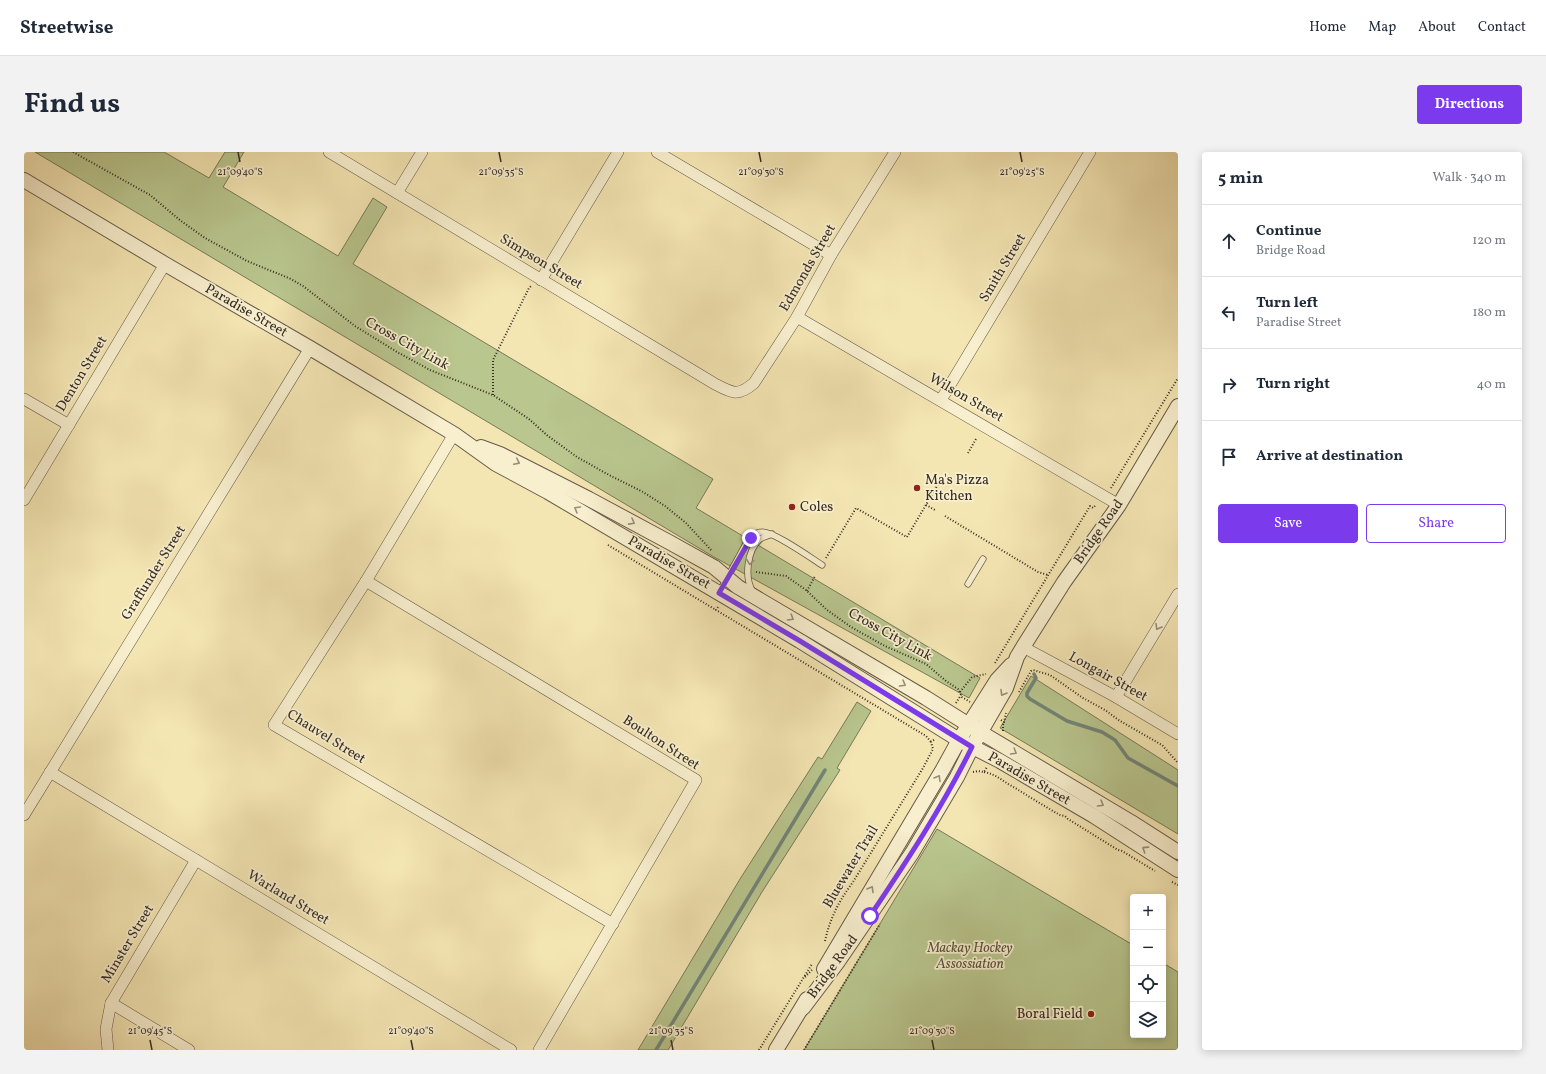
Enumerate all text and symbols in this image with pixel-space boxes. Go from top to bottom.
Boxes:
text: Streetwise [20,15,113,41]
text: Home [1309,18,1346,37]
text: Map [1368,18,1396,37]
text: About [1418,18,1456,37]
text: Contact [1478,18,1526,37]
text: Find us [24,85,120,124]
button: Directions [1417,85,1522,124]
text: 21°09'40"S [217,165,263,179]
text: 21°09'35"S [479,165,523,179]
text: 21°09'30"S [738,165,784,179]
text: 21°09'25"S [1000,165,1045,179]
text: 5 min [1218,167,1263,190]
text: Walk · 340 m [1433,169,1506,187]
street label: Edmonds Street [775,221,841,315]
text: Continue [1256,221,1321,242]
street label: Simpson Street [496,230,586,294]
street label: Smith Street [975,230,1031,306]
icon: ahead [1218,230,1240,252]
text: 120 m [1472,232,1506,250]
text: Bridge Road [1256,242,1326,260]
street label: Paradise Street [201,280,291,342]
text: Turn left [1256,293,1318,314]
icon: left [1218,302,1240,324]
text: 180 m [1472,304,1506,322]
street label: Cross City Link [361,313,453,375]
text: Paradise Street [1256,314,1342,332]
street label: Denton Street [52,332,112,415]
street label: Wilson Street [925,369,1007,427]
icon: right [1218,374,1240,396]
text: Turn right [1256,374,1330,395]
text: 40 m [1477,376,1506,394]
icon: arrive [1218,446,1240,468]
text: Arrive at destination [1256,446,1403,467]
one-way arrow [513,457,520,465]
place label: Ma's Pizza Kitchen [925,471,989,506]
marker: Ma's Pizza Kitchen [912,483,922,493]
street label: Bridge Road [1070,496,1128,568]
place label: Coles [800,498,833,517]
marker: Coles [787,502,797,512]
button: Save [1218,504,1358,543]
button: Share [1366,504,1506,543]
one-way arrow [574,507,581,514]
one-way arrow [628,517,635,525]
street label: Graffunder Street [117,522,191,624]
route end [742,529,760,547]
street label: Paradise Street [624,532,714,594]
one-way arrow [746,559,755,565]
street label: Cross City Link [844,604,936,666]
one-way arrow [787,614,794,621]
one-way arrow [1155,623,1163,630]
street label: Longair Street [1065,648,1151,707]
one-way arrow [899,680,906,687]
one-way arrow [1000,689,1007,696]
street label: Chauvel Street [283,705,369,769]
street label: Boulton Street [619,711,703,775]
street label: Paradise Street [984,748,1074,810]
one-way arrow [1010,748,1017,755]
one-way arrow [934,775,941,782]
one-way arrow [1097,800,1104,807]
street label: Bluewater Trail [819,822,883,912]
one-way arrow [1142,846,1149,854]
street label: Warland Street [243,866,333,930]
one-way arrow [867,886,874,893]
map controls [1130,894,1166,1038]
button: + [1130,894,1166,930]
street label: Minster Street [97,901,159,987]
route start [861,907,879,925]
button: − [1130,930,1166,966]
street label: Bridge Road [803,931,863,1003]
park label: Mackay Hockey Assossiation [926,939,1013,974]
button: locate [1130,966,1166,1002]
button: layers [1130,1002,1166,1038]
place label: Boral Field [1017,1005,1083,1024]
marker: Boral Field [1086,1009,1096,1019]
text: 21°09'45"S [128,1024,172,1038]
text: 21°09'40"S [388,1024,434,1038]
text: 21°09'35"S [649,1024,693,1038]
text: 21°09'30"S [909,1024,955,1038]

